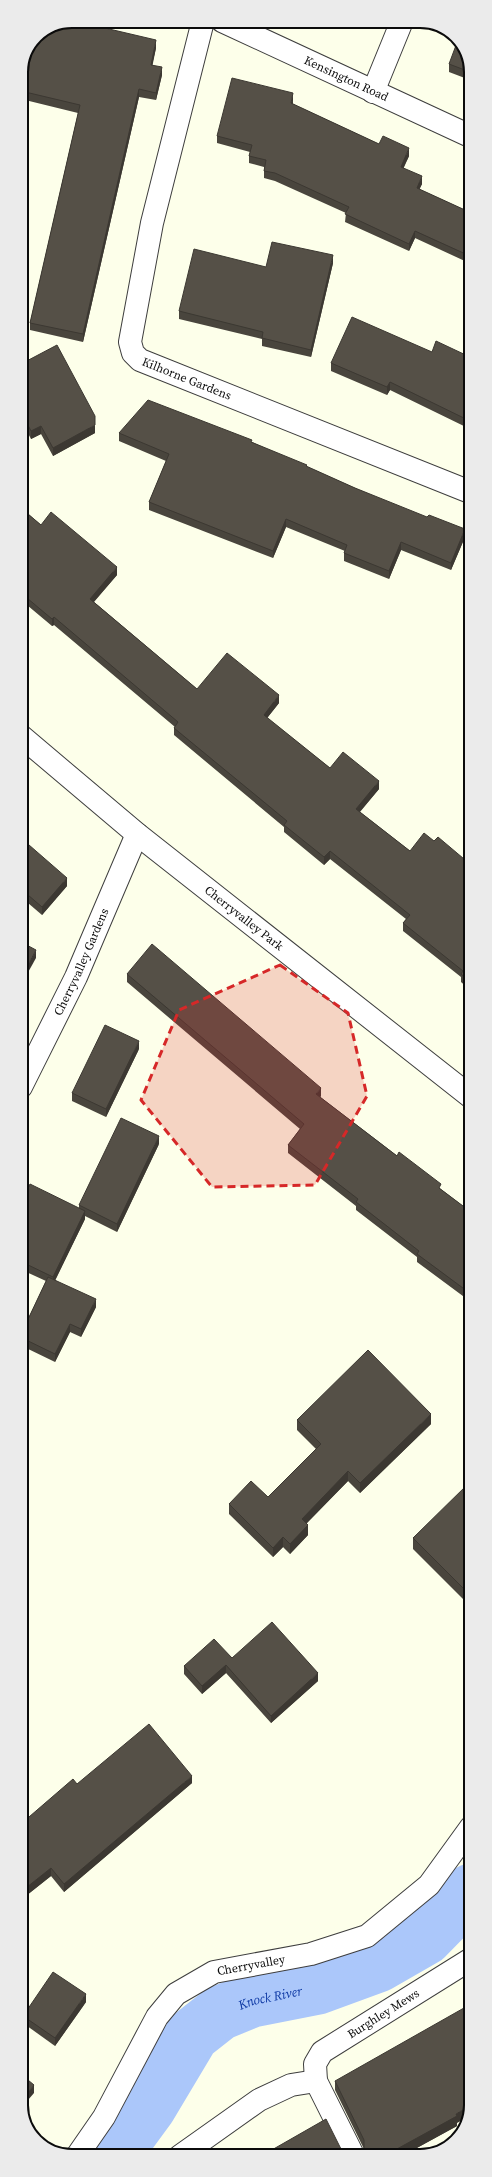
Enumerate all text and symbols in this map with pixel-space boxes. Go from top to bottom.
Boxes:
street label: Kensington Road [302,52,391,105]
street label: Kilhorne Gardens [140,354,234,404]
street label: Cherryvalley Park [201,882,287,955]
street label: Cherryvalley Gardens [50,906,112,1018]
street label: Cherryvalley [216,1951,287,1979]
water label: Knock River [235,1982,304,2014]
street label: Burghley Mews [344,1985,422,2042]

